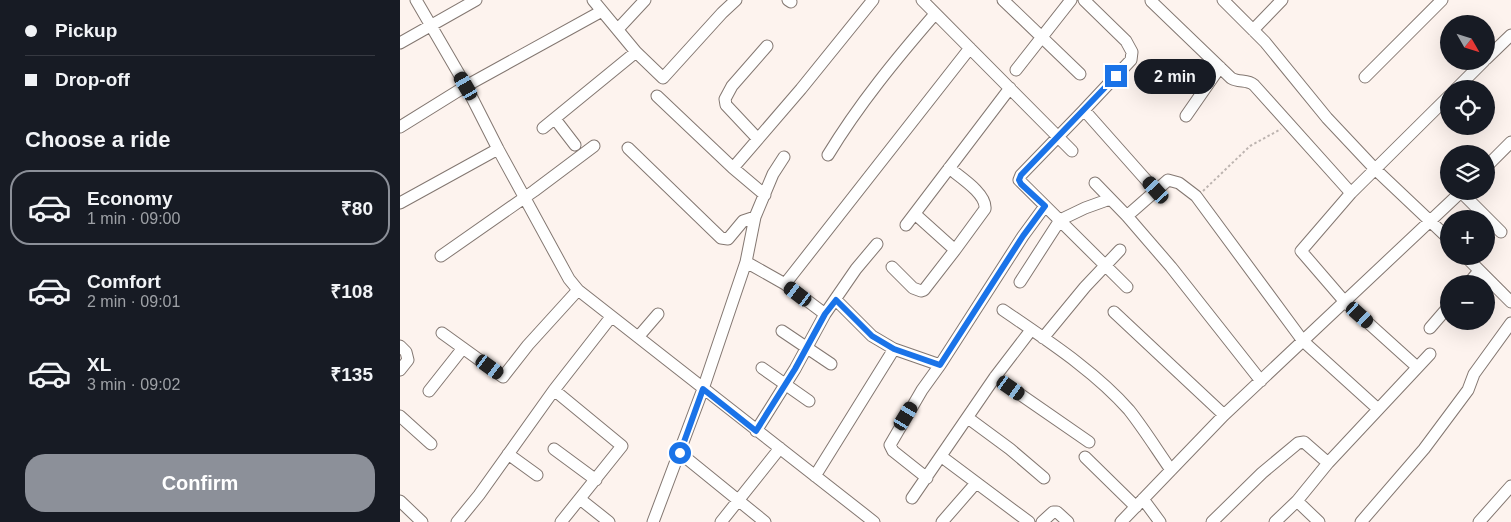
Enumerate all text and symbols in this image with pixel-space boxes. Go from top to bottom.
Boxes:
north arrow [1440,15,1495,70]
map controls [1440,15,1495,330]
text: Pickup [55,20,117,41]
callout: 2 min [1134,58,1216,94]
route end [1105,65,1127,87]
text: 2 min [1154,68,1196,85]
text: Drop-off [55,69,130,90]
car [452,69,479,103]
button: locate [1440,80,1495,135]
text: Choose a ride [25,127,170,152]
button: layers [1440,145,1495,200]
car [1140,174,1171,206]
icon: car [27,185,72,230]
text: Economy [87,188,173,209]
text: ₹80 [341,198,373,219]
text: 1 min · 09:00 [87,210,180,227]
button: + [1440,210,1495,265]
icon: car [27,268,72,313]
text: Comfort [87,271,161,292]
button: − [1440,275,1495,330]
car [781,279,814,309]
text: ₹108 [330,281,373,302]
text: 2 min · 09:01 [87,293,180,310]
car [1343,299,1376,331]
icon: car [27,351,72,396]
car [473,352,506,382]
text: XL [87,354,111,375]
text: ₹135 [330,364,373,385]
car [994,373,1027,403]
text: 3 min · 09:02 [87,376,180,393]
car [891,399,920,433]
route start [669,442,691,464]
button: Confirm [25,454,375,512]

